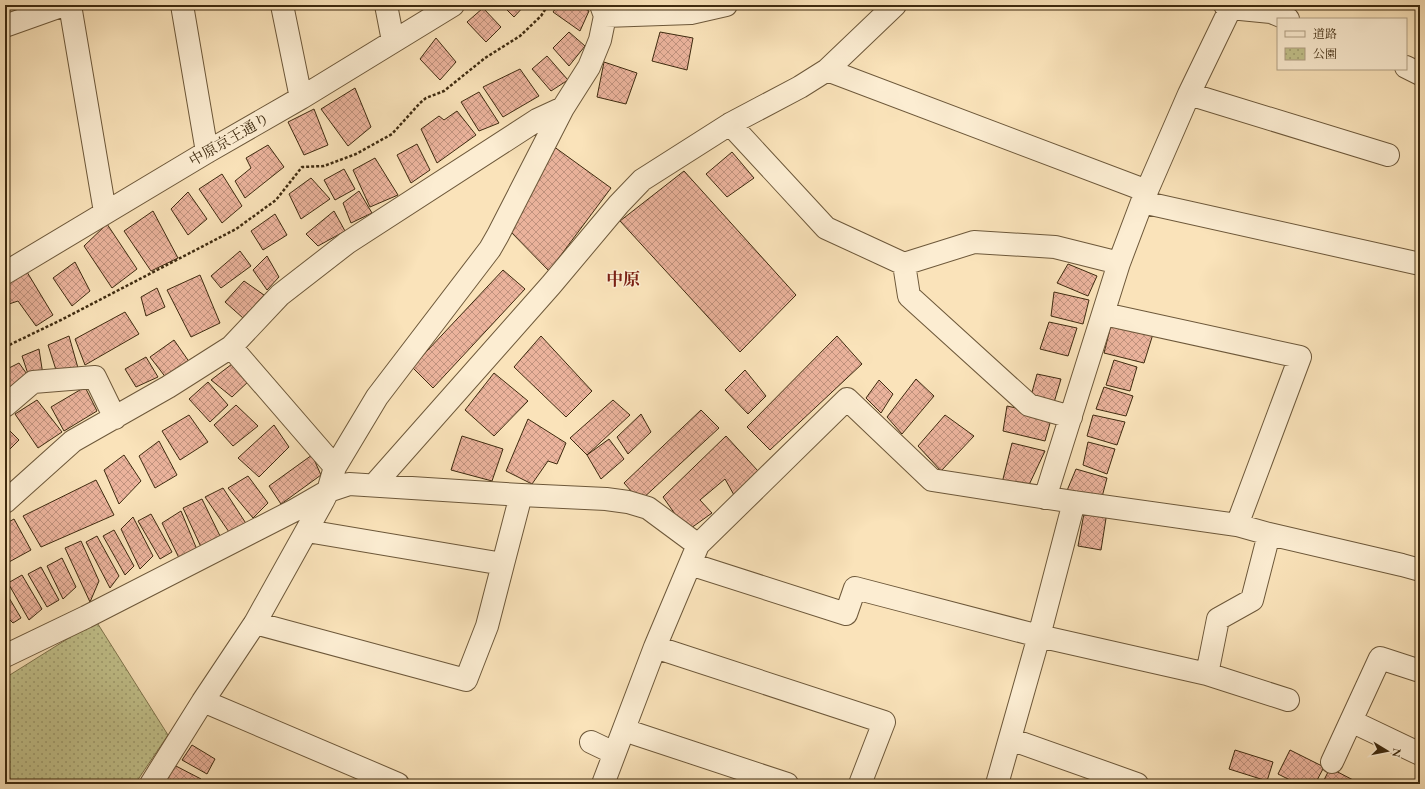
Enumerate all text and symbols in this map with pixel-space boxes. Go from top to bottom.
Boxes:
legend [1277,18,1407,70]
text: 道路 [1313,26,1337,42]
text: 公園 [1313,46,1337,62]
street label: 中原京王通り [185,108,273,170]
district label: 中原 [606,268,640,290]
north arrow [1367,731,1407,771]
text: N [1389,747,1405,758]

